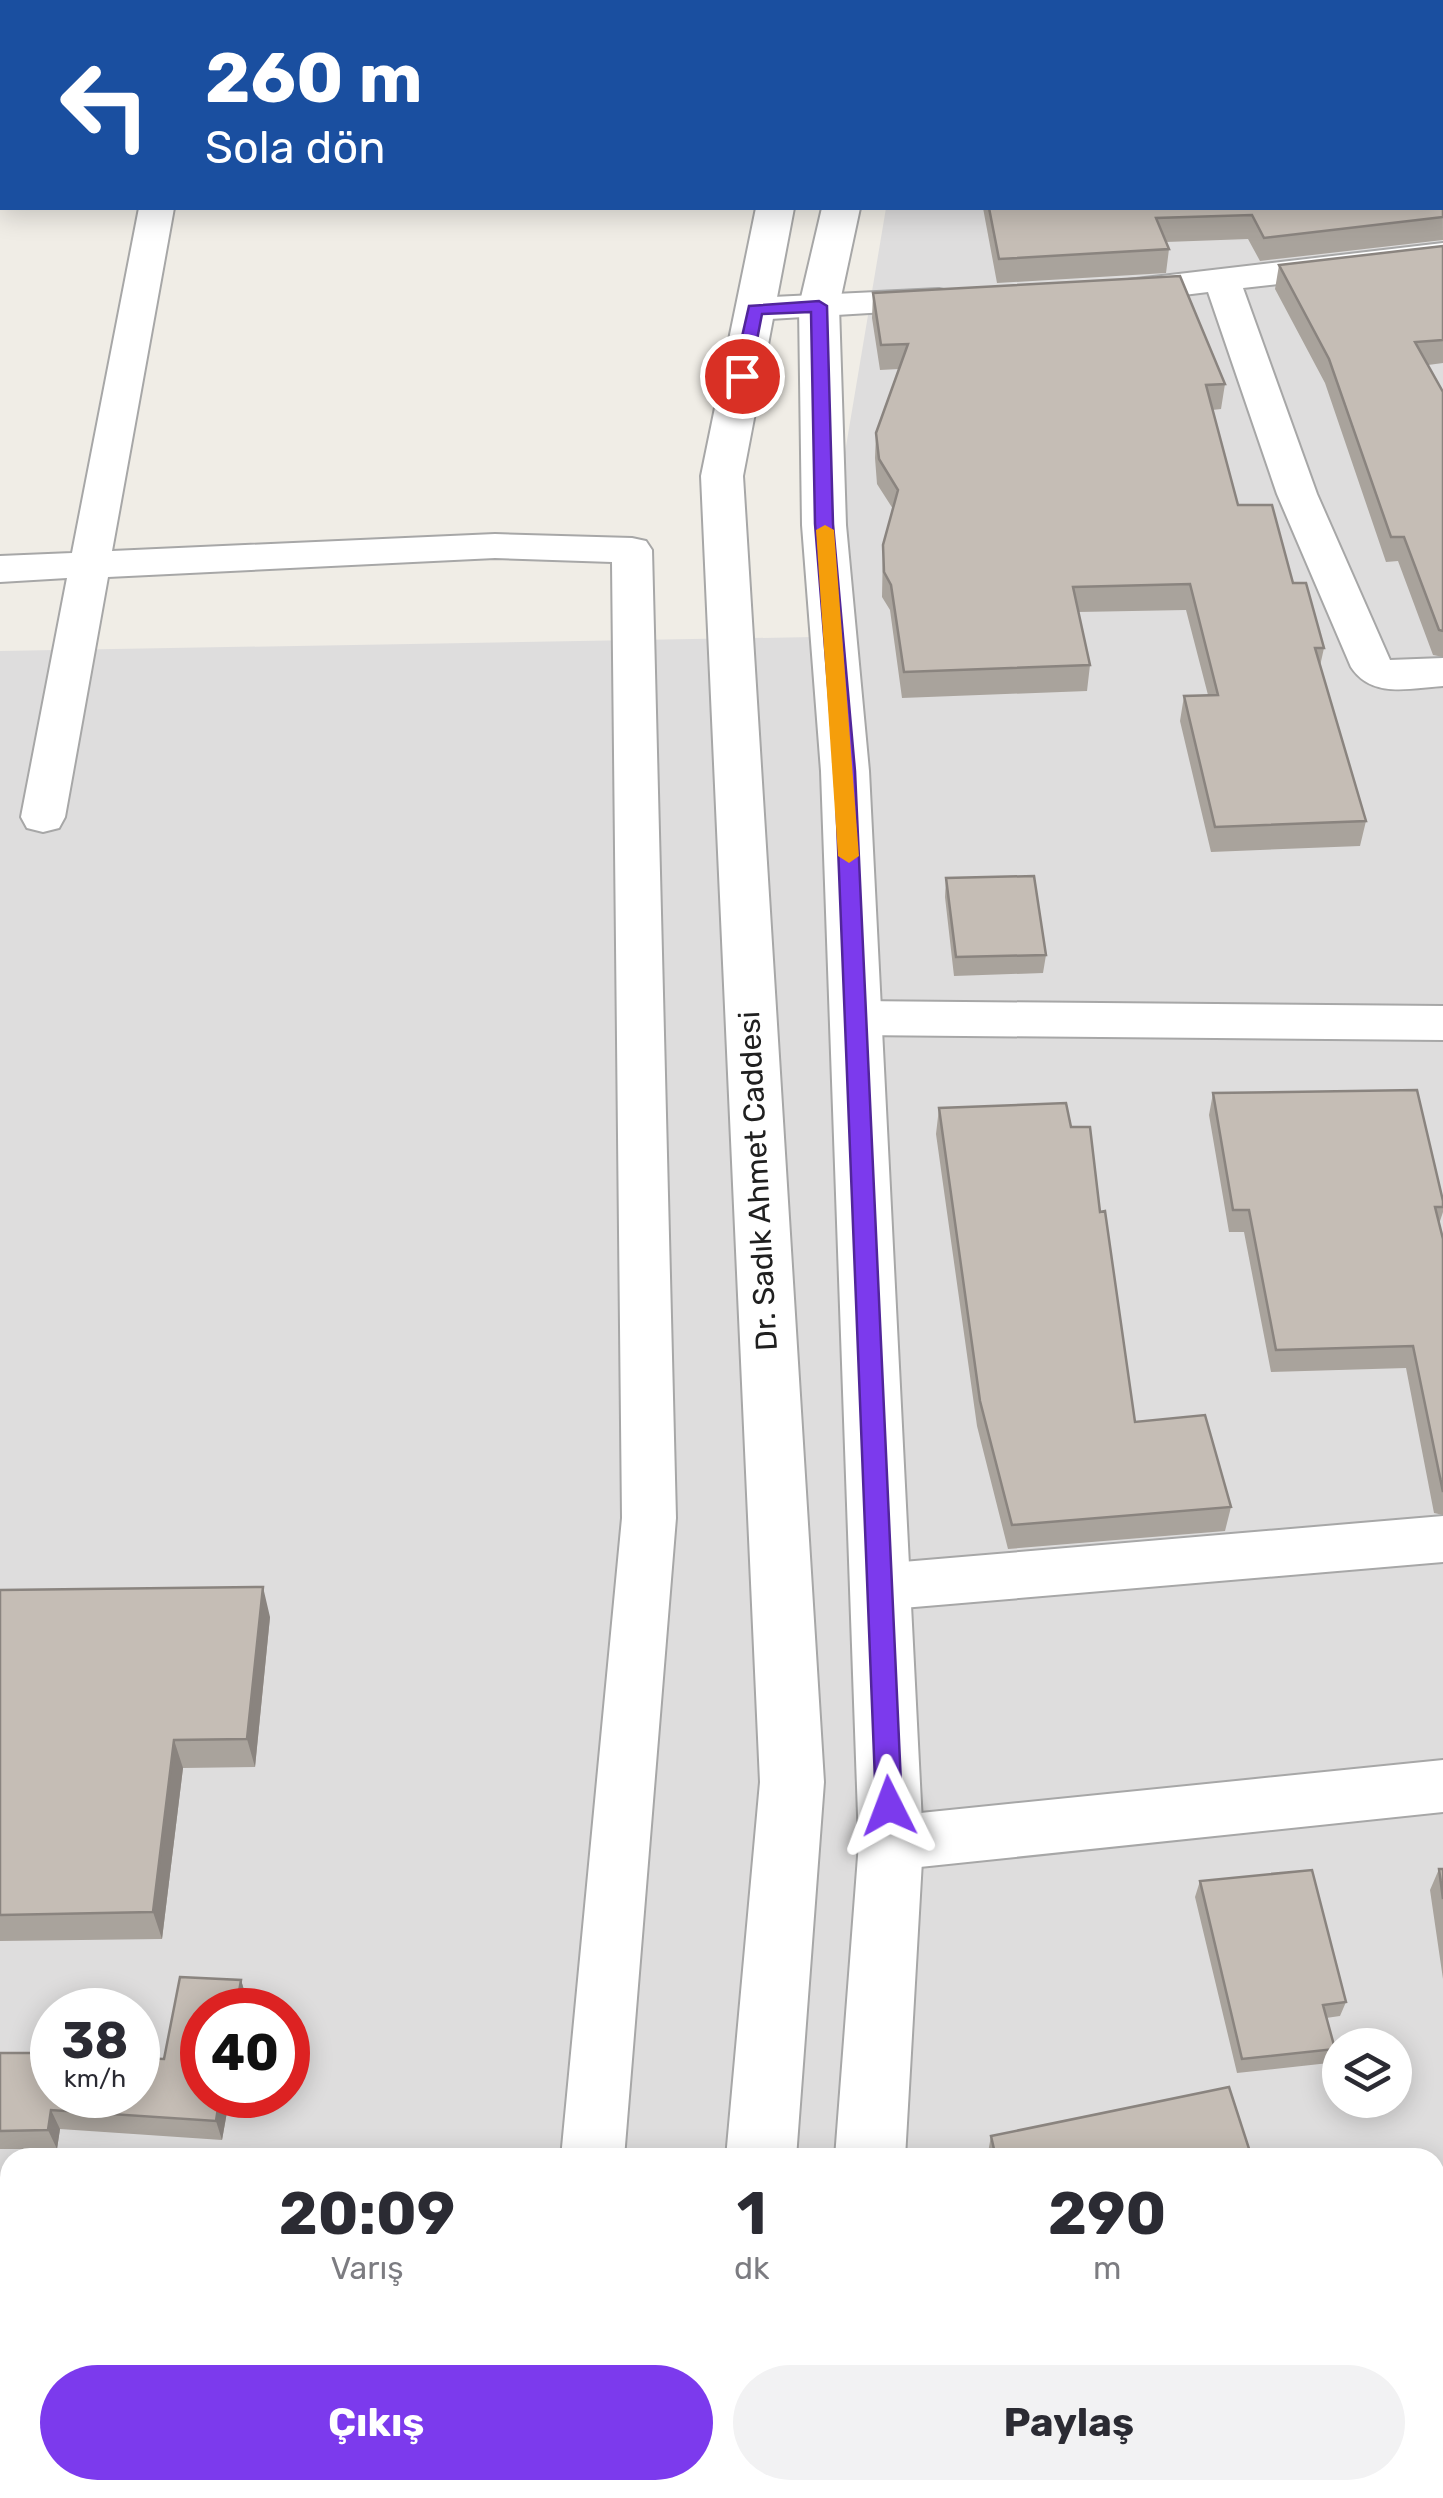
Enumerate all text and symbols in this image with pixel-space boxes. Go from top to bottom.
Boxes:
text: 260 m [205,37,423,120]
icon: left [40,40,170,170]
text: Sola dön [205,121,386,174]
pin [700,334,785,419]
icon: arrive [715,349,770,404]
street label: Dr. Sadık Ahmet Caddesi [731,1010,785,1352]
position arrow [837,1754,941,1858]
speed limit sign: 40 [180,1988,310,2118]
text: 38 [62,2011,128,2071]
map controls [1322,2028,1412,2118]
button: layers [1322,2028,1412,2118]
text: km/h [64,2064,126,2093]
text: 20:09 [279,2178,455,2249]
text: 1 [737,2178,767,2249]
text: 290 [1048,2178,1166,2249]
text: Varış [330,2249,403,2287]
text: dk [734,2249,769,2287]
text: m [1093,2249,1121,2287]
button: Çıkış [40,2365,713,2480]
button: Paylaş [733,2365,1405,2480]

